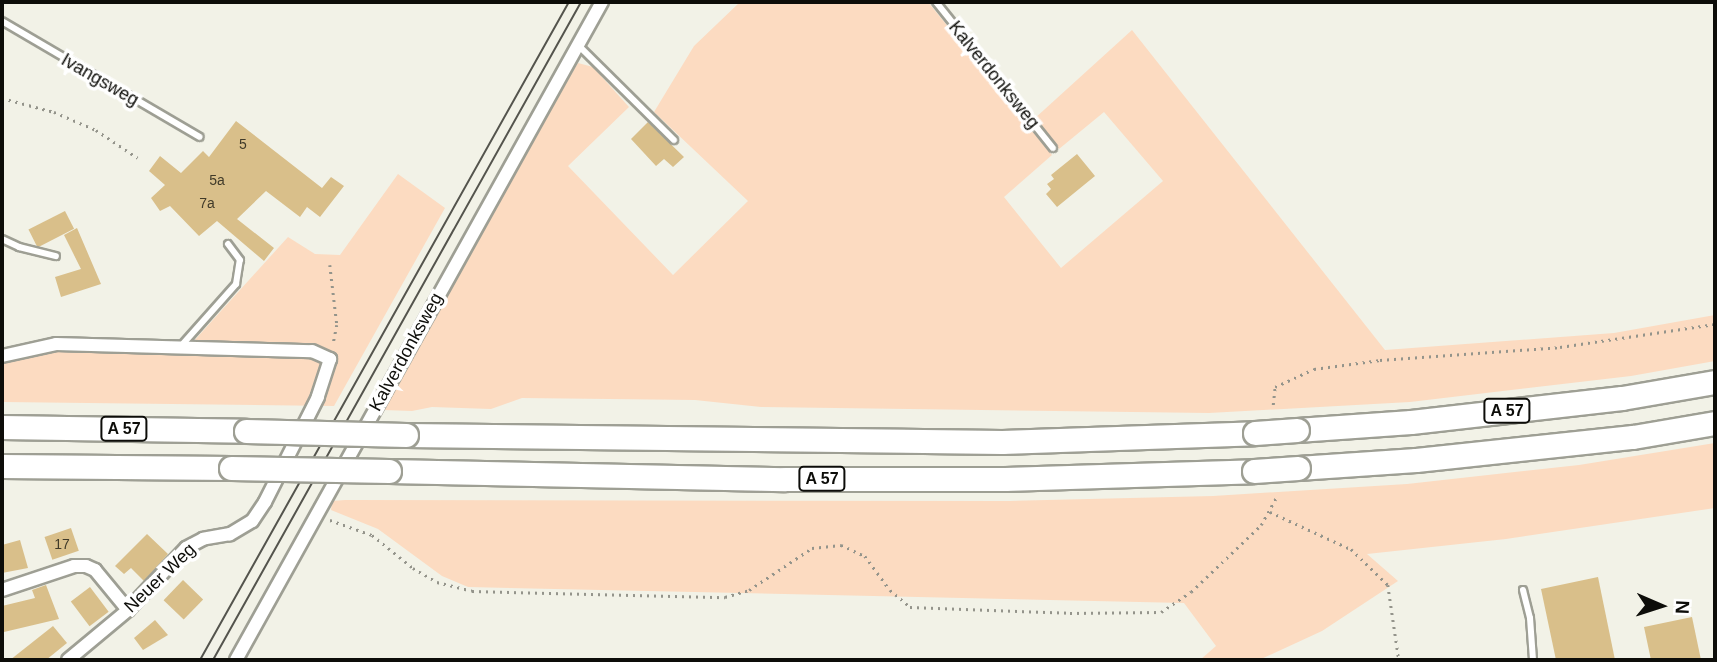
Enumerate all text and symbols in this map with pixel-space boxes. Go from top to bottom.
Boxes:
street label: Kalverdonksweg [944,17,1044,133]
street label: Ivangsweg [57,49,143,111]
house number: 5 [239,136,247,152]
house number: 5a [209,172,225,188]
house number: 7a [199,195,215,211]
street label: Kalverdonksweg [365,289,447,415]
road number: A 57 [1482,398,1532,424]
road number: A 57 [100,416,148,442]
road number: A 57 [798,466,846,492]
house number: 17 [54,536,70,552]
street label: Neuer Weg [120,539,200,617]
north arrow [1626,571,1696,641]
text: N [1672,600,1693,615]

